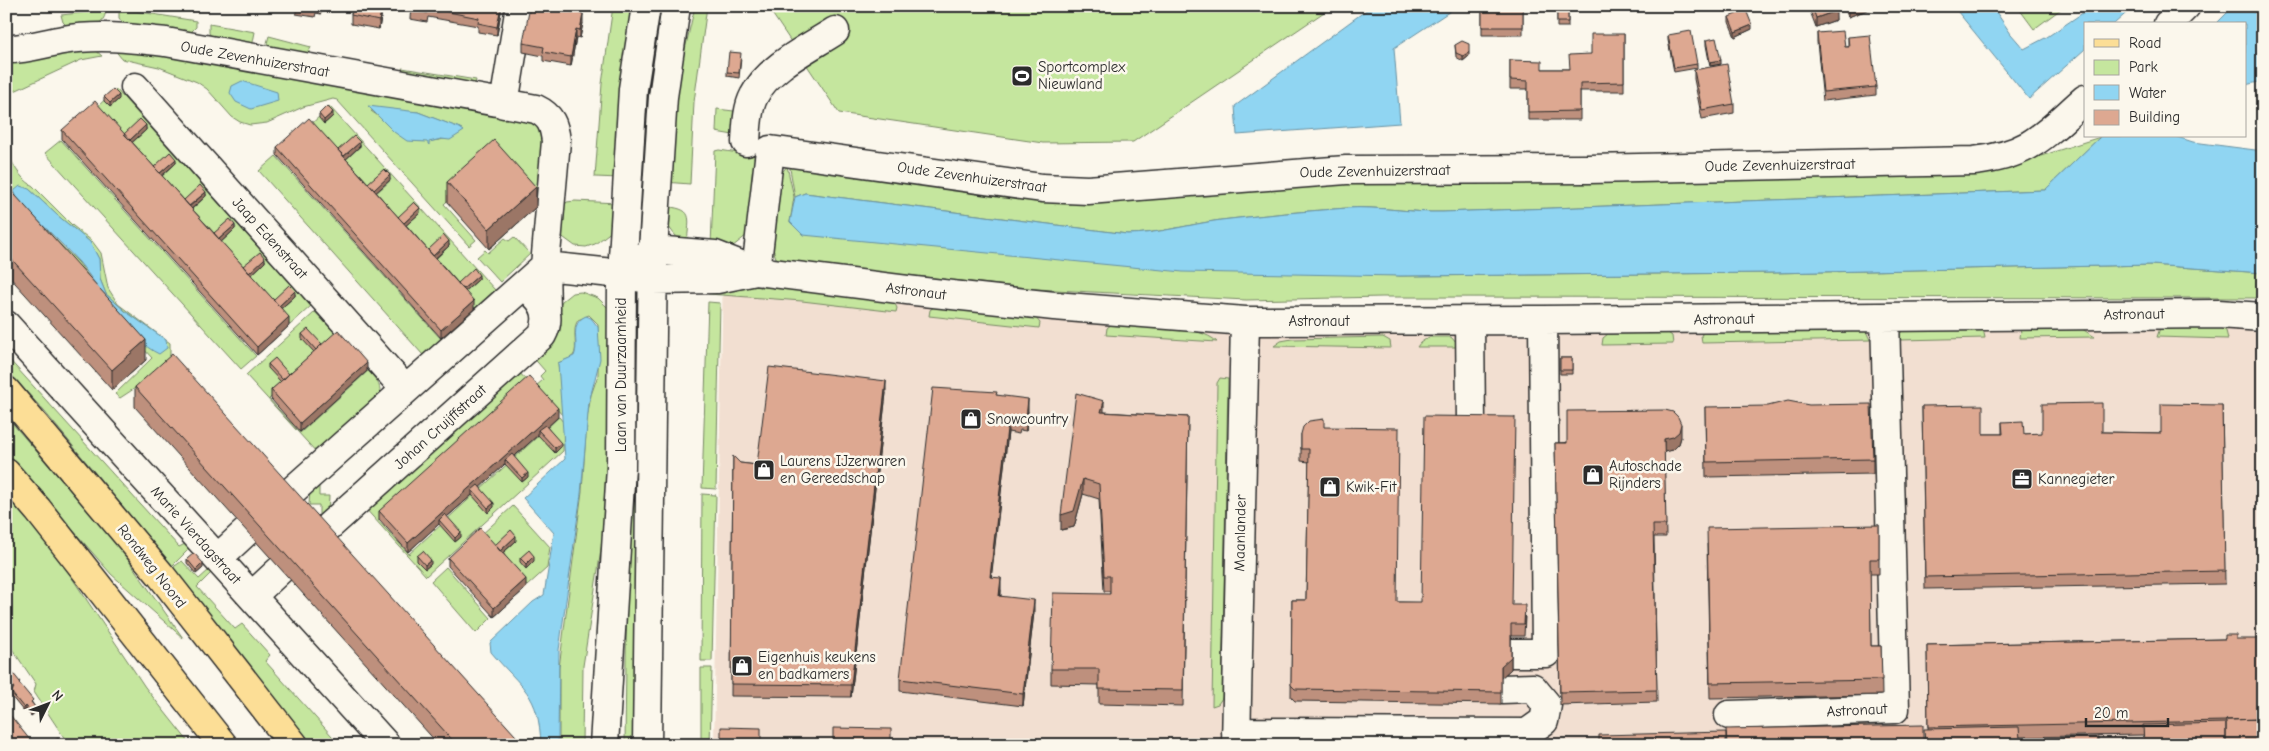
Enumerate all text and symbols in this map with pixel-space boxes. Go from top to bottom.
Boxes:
legend [2084,22,2246,138]
text: Road [2129,34,2161,52]
street label: Oude Zevenhuizerstraat [179,37,331,81]
place label: Sportcomplex Nieuwland [1038,58,1126,93]
text: Park [2129,58,2158,76]
sports icon: Sportcomplex Nieuwland [1010,64,1034,88]
text: Water [2129,84,2166,102]
text: Building [2129,108,2180,126]
street label: Oude Zevenhuizerstraat [1705,155,1856,175]
street label: Oude Zevenhuizerstraat [896,158,1048,196]
street label: Oude Zevenhuizerstraat [1300,161,1451,181]
street label: Jaap Edenstraat [228,193,312,283]
street label: Astronaut [885,278,948,304]
street label: Laan van Duurzaamheid [612,298,630,452]
street label: Astronaut [2103,304,2165,324]
street label: Astronaut [1693,309,1755,329]
street label: Astronaut [1289,312,1350,330]
street label: Johan Cruijffstraat [390,380,490,473]
shop icon: Snowcountry [959,407,983,431]
place label: Snowcountry [987,410,1068,428]
place label: Laurens IJzerwaren en Gereedschap [780,452,906,487]
place label: Autoschade Rijnders [1609,457,1682,492]
shop icon: Laurens IJzerwaren en Gereedschap [752,458,776,482]
shop icon: Autoschade Rijnders [1581,463,1605,487]
office icon: Kannegieter [2010,467,2034,491]
place label: Kannegieter [2038,470,2114,488]
shop icon: Kwik-Fit [1318,475,1342,499]
place label: Kwik-Fit [1346,478,1397,496]
street label: Marie Vierdagstraat [147,482,245,588]
street label: Maanlander [1230,494,1250,572]
street label: Rondweg Noord [114,521,190,611]
place label: Eigenhuis keukens en badkamers [758,648,876,683]
shop icon: Eigenhuis keukens en badkamers [730,654,754,678]
north arrow [22,678,72,728]
text: N [48,687,67,705]
scale bar [2086,696,2169,728]
street label: Astronaut [1826,699,1889,721]
text: 20 m [2094,704,2128,722]

